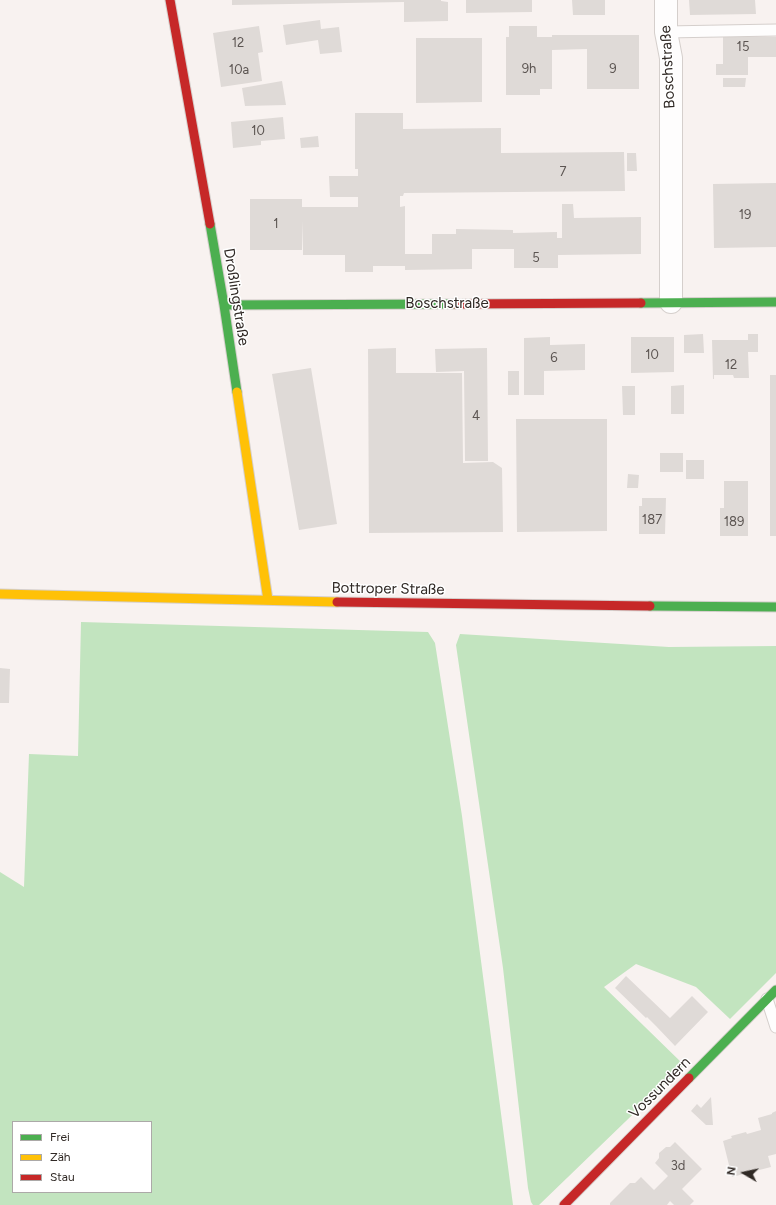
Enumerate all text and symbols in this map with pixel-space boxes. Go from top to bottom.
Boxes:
street label: Boschstraße [657,25,679,109]
house number: 12 [232,35,244,51]
house number: 15 [737,39,749,55]
house number: 9h [522,61,536,77]
house number: 9 [609,61,617,77]
house number: 10a [229,62,249,78]
house number: 10 [251,123,265,139]
house number: 7 [560,164,566,180]
house number: 19 [739,207,751,223]
house number: 1 [273,216,279,232]
street label: Droßlingstraße [219,247,253,347]
house number: 5 [532,250,540,266]
street label: Boschstraße [405,295,489,313]
house number: 10 [645,347,659,363]
house number: 6 [550,350,558,366]
house number: 12 [725,357,737,373]
house number: 4 [472,408,480,424]
house number: 187 [642,512,662,528]
house number: 189 [724,514,744,530]
street label: Bottroper Straße [331,579,445,599]
street label: Vossundern [625,1053,695,1123]
legend [12,1121,152,1193]
text: Frei [50,1130,70,1144]
text: Zäh [50,1150,71,1164]
north arrow [724,1153,764,1193]
house number: 3d [671,1158,685,1174]
text: N [725,1166,739,1176]
text: Stau [50,1170,75,1184]

